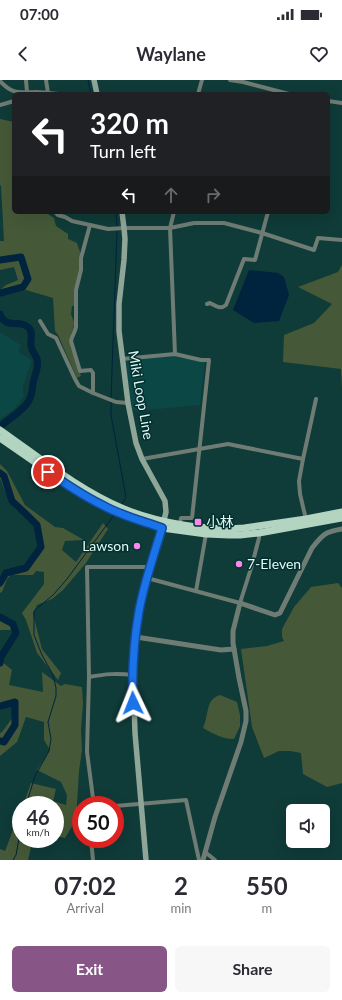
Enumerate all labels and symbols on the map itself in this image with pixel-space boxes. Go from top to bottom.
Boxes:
street label: Miki Loop Line [125,349,158,441]
pin [31,455,65,489]
place label: 小林 [206,513,234,530]
marker: 小林 [193,517,203,527]
place label: Lawson [82,537,129,554]
marker: Lawson [132,541,142,551]
place label: 7-Eleven [247,555,301,572]
marker: 7-Eleven [234,559,244,569]
position arrow [112,682,154,724]
speed limit sign: 50 [72,796,124,848]

